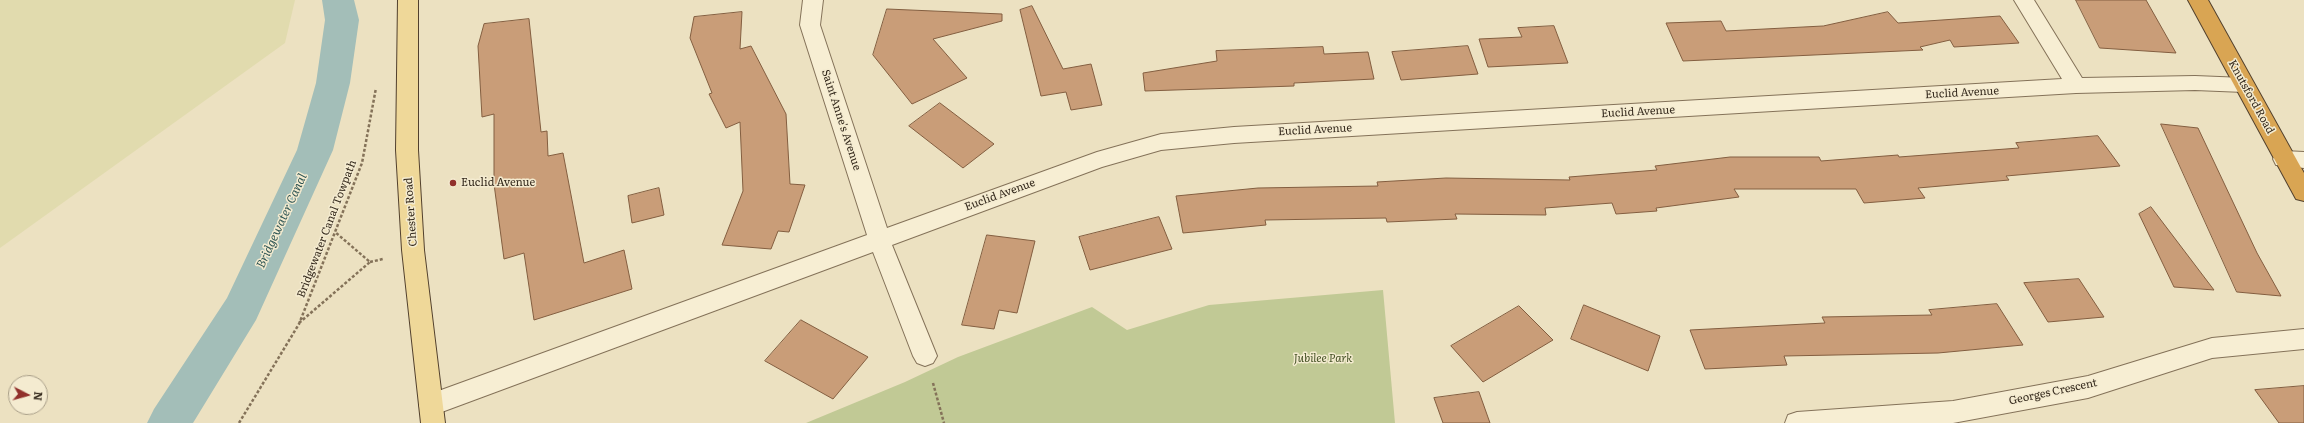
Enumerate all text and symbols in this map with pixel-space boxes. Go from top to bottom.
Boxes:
street label: Knutsford Road [2225,58,2277,136]
street label: Saint Anne's Avenue [818,68,864,172]
street label: Euclid Avenue [1925,84,1999,102]
street label: Euclid Avenue [1601,103,1675,121]
street label: Euclid Avenue [1278,121,1352,139]
street label: Bridgewater Canal Towpath [295,158,359,300]
water label: Bridgewater Canal [254,171,310,271]
place label: Euclid Avenue [461,176,535,190]
street label: Euclid Avenue [963,176,1037,214]
street label: Chester Road [402,177,420,247]
marker: Euclid Avenue [448,178,458,188]
park label: Jubilee Park [1294,352,1352,366]
north arrow [8,375,48,415]
street label: Georges Crescent [2008,376,2098,408]
text: N [31,391,47,402]

